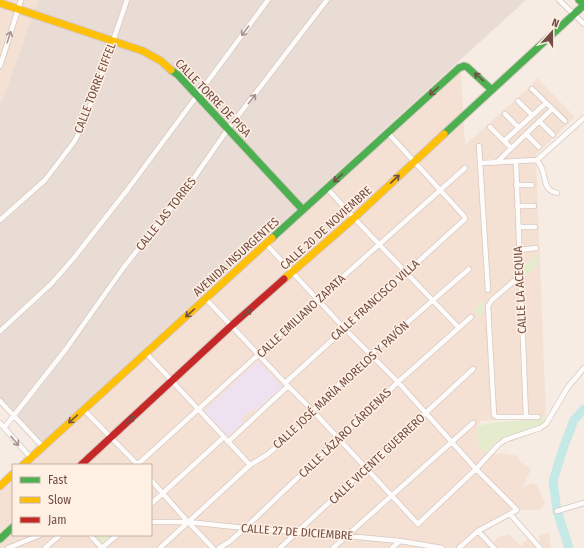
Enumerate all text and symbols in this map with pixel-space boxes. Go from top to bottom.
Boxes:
north arrow [532,12,572,52]
text: N [550,16,561,30]
one-way arrow [241,26,249,37]
one-way arrow [6,31,13,44]
street label: CALLE TORRE EIFFEL [71,40,119,135]
street label: CALLE TORRE DE PISA [172,56,254,140]
one-way arrow [473,73,484,82]
one-way arrow [429,86,439,96]
one-way arrow [247,93,256,104]
one-way arrow [333,174,343,183]
one-way arrow [390,174,400,184]
street label: CALLE LAS TORRES [133,175,199,253]
street label: CALLE 20 DE NOVIEMBRE [277,183,375,273]
street label: AVENIDA INSURGENTES [190,215,282,299]
street label: CALLE LA ACEQUIA [511,245,529,334]
street label: CALLE FRANCISCO VILLA [328,256,423,344]
street label: CALLE EMILIANO ZAPATA [254,271,349,361]
one-way arrow [185,308,195,318]
one-way arrow [241,309,251,318]
street label: CALLE JOSÉ MARÍA MORELOS Y PAVÓN [269,317,412,452]
street label: CALLE LÁZARO CÁRDENAS [295,385,394,481]
street label: CALLE VICENTE GUERRERO [326,411,428,507]
one-way arrow [68,415,79,424]
one-way arrow [125,416,135,425]
one-way arrow [11,436,20,446]
legend [12,464,152,536]
text: Fast [48,473,67,487]
text: Slow [48,493,71,507]
text: Jam [48,513,66,527]
street label: CALLE 27 DE DICIEMBRE [241,521,354,543]

